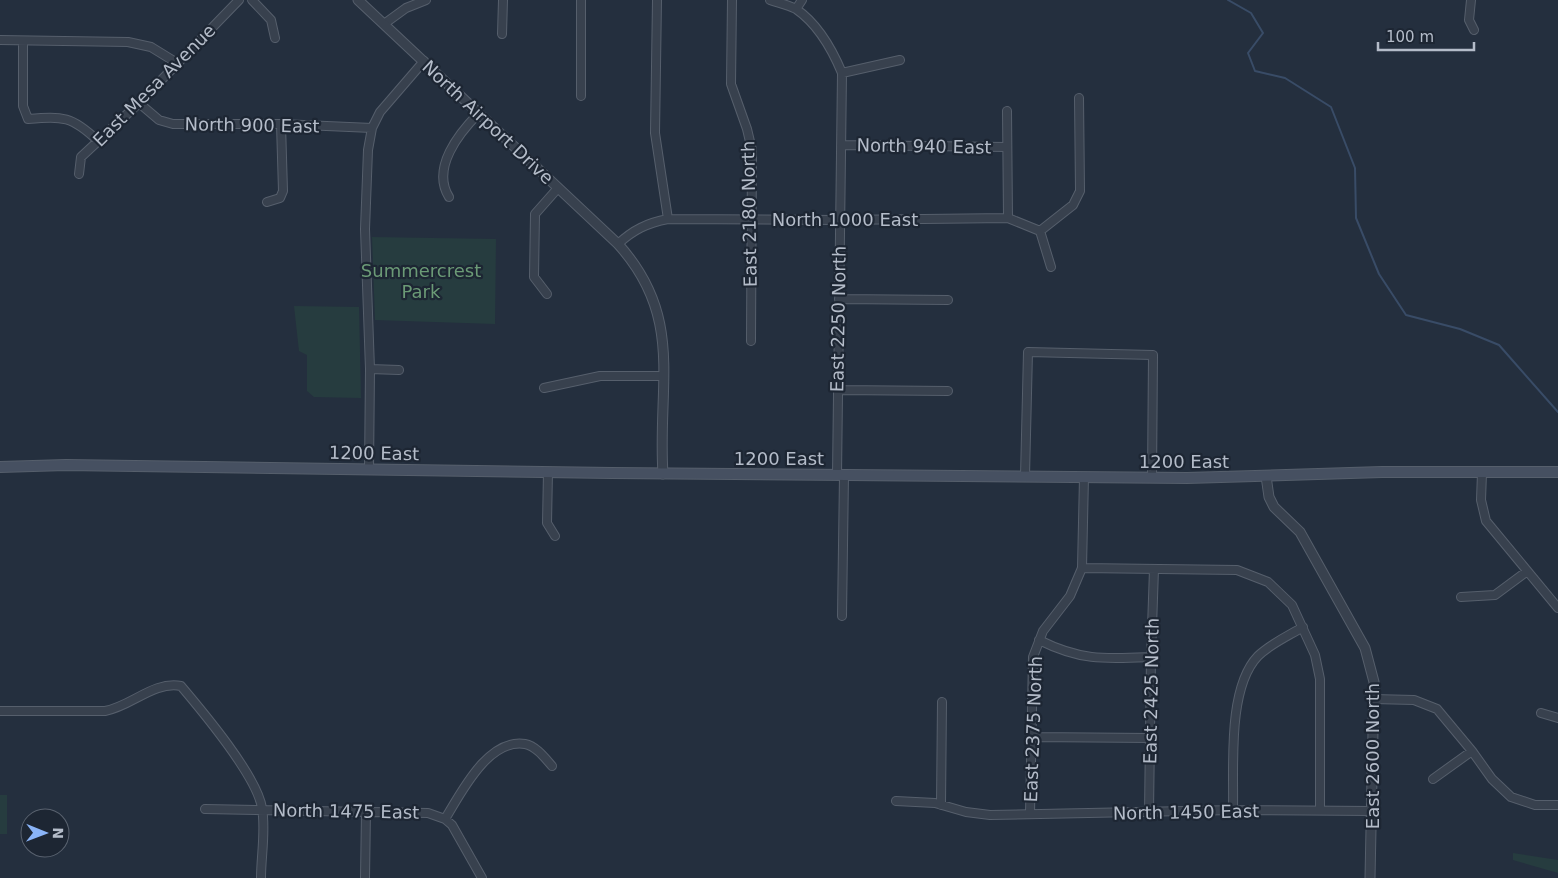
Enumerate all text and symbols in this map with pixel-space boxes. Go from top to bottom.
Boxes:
street label: East Mesa Avenue [89,20,219,150]
scale bar [1378,20,1474,52]
text: 100 m [1386,28,1434,46]
street label: North Airport Drive [418,56,558,188]
street label: North 900 East [184,113,320,137]
street label: North 940 East [856,134,992,158]
street label: East 2180 North [737,141,761,287]
street label: North 1000 East [772,209,918,230]
street label: East 2250 North [826,246,850,392]
park label: Summercrest Park [361,260,481,302]
street label: 1200 East [329,442,419,464]
street label: 1200 East [734,448,824,469]
street label: 1200 East [1139,451,1229,472]
street label: East 2425 North [1139,618,1163,764]
street label: East 2375 North [1020,655,1046,803]
street label: East 2600 North [1362,683,1383,829]
street label: North 1475 East [273,799,419,823]
street label: North 1450 East [1113,800,1259,824]
north arrow [20,808,70,858]
text: N [50,827,66,839]

